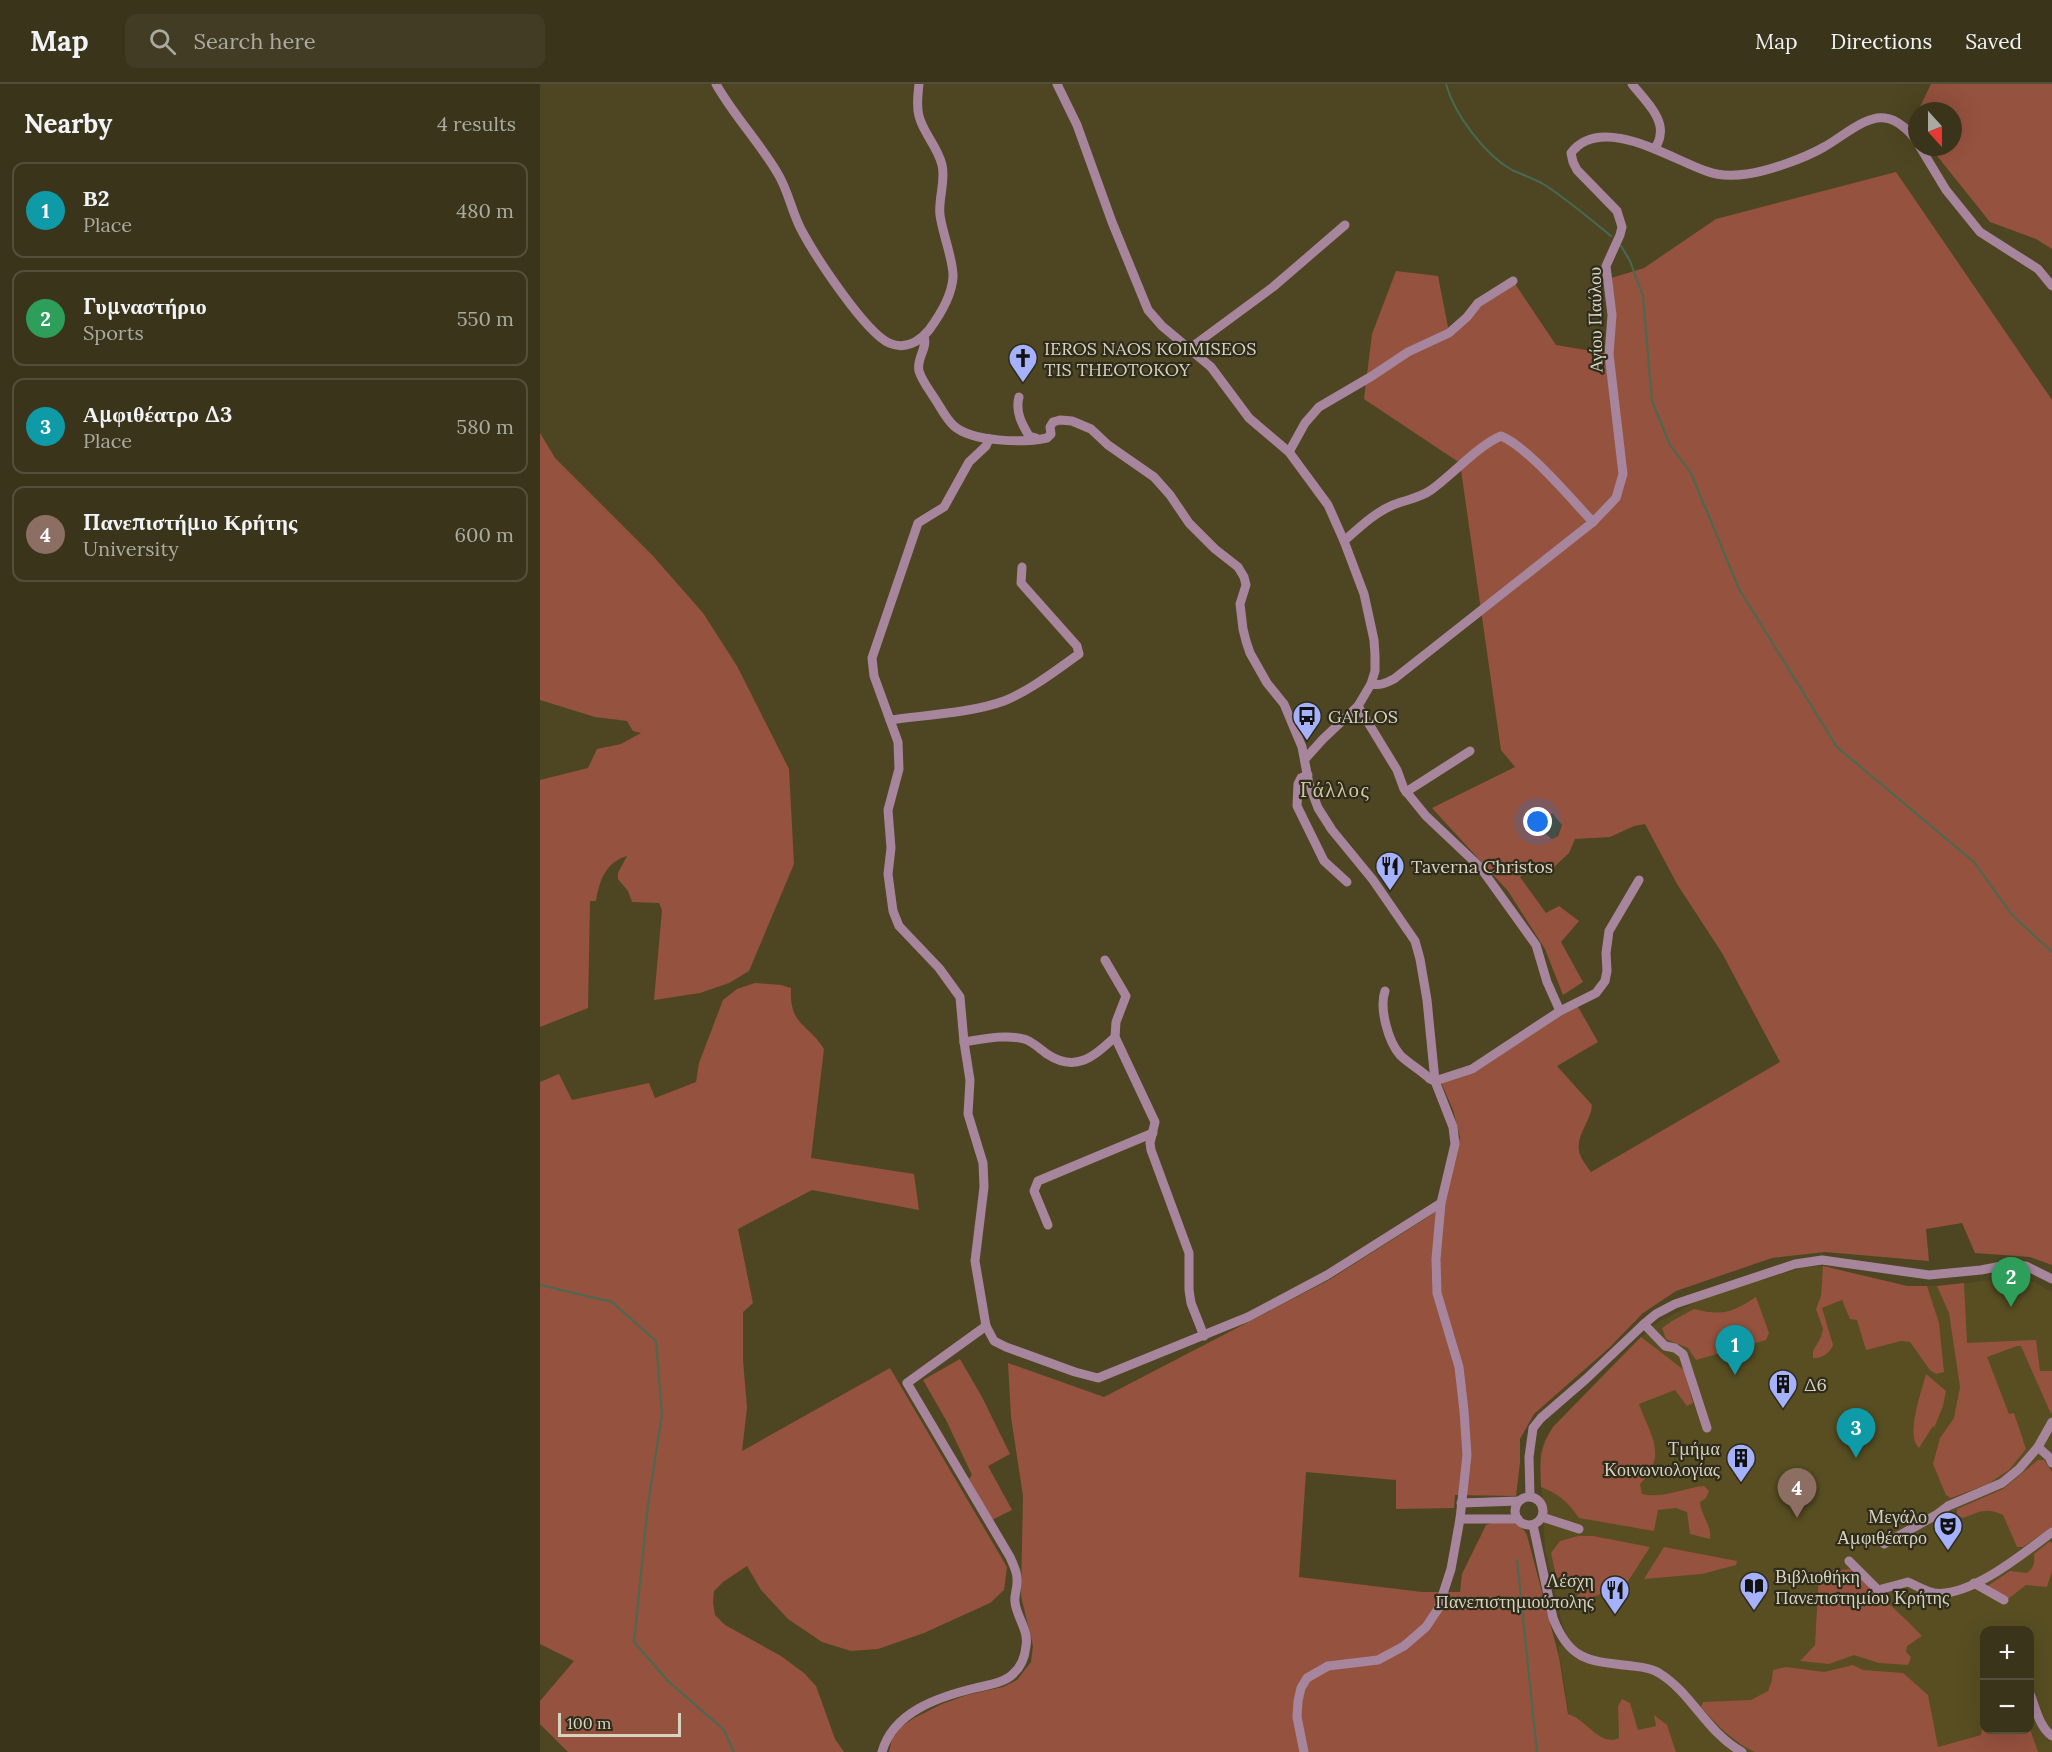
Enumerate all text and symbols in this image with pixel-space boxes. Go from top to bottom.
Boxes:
search box [125,14,545,68]
text: Map [30,23,89,59]
icon: search [146,25,179,58]
text: Search here [194,27,316,55]
text: Map [1755,28,1798,55]
text: Directions [1831,28,1932,55]
text: Saved [1965,28,2022,55]
north arrow [1908,102,1962,156]
text: Nearby [24,107,112,140]
text: 4 results [437,111,516,136]
text: Β2 [83,184,109,212]
text: 1 [41,198,50,223]
text: 480 m [456,198,514,223]
text: Place [83,212,132,237]
street label: Αγίου Παύλου [1583,267,1607,373]
text: Γυμναστήριο [83,292,207,320]
text: 2 [40,306,51,331]
text: 550 m [457,306,514,331]
text: Sports [83,320,144,345]
place label: IEROS NAOS KOIMISEOS TIS THEOTOKOY [1044,337,1256,381]
church icon: IEROS NAOS KOIMISEOS TIS THEOTOKOY [1007,342,1039,384]
text: Αμφιθέατρο Δ3 [83,400,232,428]
text: 3 [40,414,51,439]
text: 580 m [456,414,514,439]
text: Place [83,428,132,453]
text: Πανεπιστήμιο Κρήτης [83,508,297,536]
text: 4 [40,522,51,547]
text: 600 m [454,522,514,547]
text: University [83,536,179,561]
bus stop icon: GALLOS [1291,700,1323,742]
place label: GALLOS [1328,705,1398,728]
district label: Γάλλος [1300,776,1370,803]
your location [1523,807,1552,836]
restaurant icon: Taverna Christos [1374,850,1406,892]
place label: Taverna Christos [1411,855,1553,878]
pin: 2 [1992,1258,2030,1307]
pin: 1 [1716,1326,1754,1375]
building icon: Δ6 [1767,1368,1799,1410]
place label: Δ6 [1804,1373,1827,1396]
pin: 3 [1836,1408,1876,1458]
place label: Τμήμα Κοινωνιολογίας [1604,1437,1721,1481]
building icon: Τμήμα Κοινωνιολογίας [1725,1442,1757,1484]
pin: 4 [1778,1468,1816,1518]
place label: Μεγάλο Αμφιθέατρο [1837,1505,1927,1549]
theatre icon: Μεγάλο Αμφιθέατρο [1932,1510,1964,1552]
place label: Βιβλιοθήκη Πανεπιστημίου Κρήτης [1775,1565,1949,1609]
place label: Λέσχη Πανεπιστημιούπολης [1435,1569,1594,1613]
library icon: Βιβλιοθήκη Πανεπιστημίου Κρήτης [1738,1570,1770,1612]
restaurant icon: Λέσχη Πανεπιστημιούπολης [1599,1574,1631,1616]
map controls [1980,1626,2034,1734]
button: + [1980,1626,2034,1680]
button: − [1980,1680,2034,1734]
scale bar [558,1710,681,1738]
text: 100 m [567,1713,611,1733]

